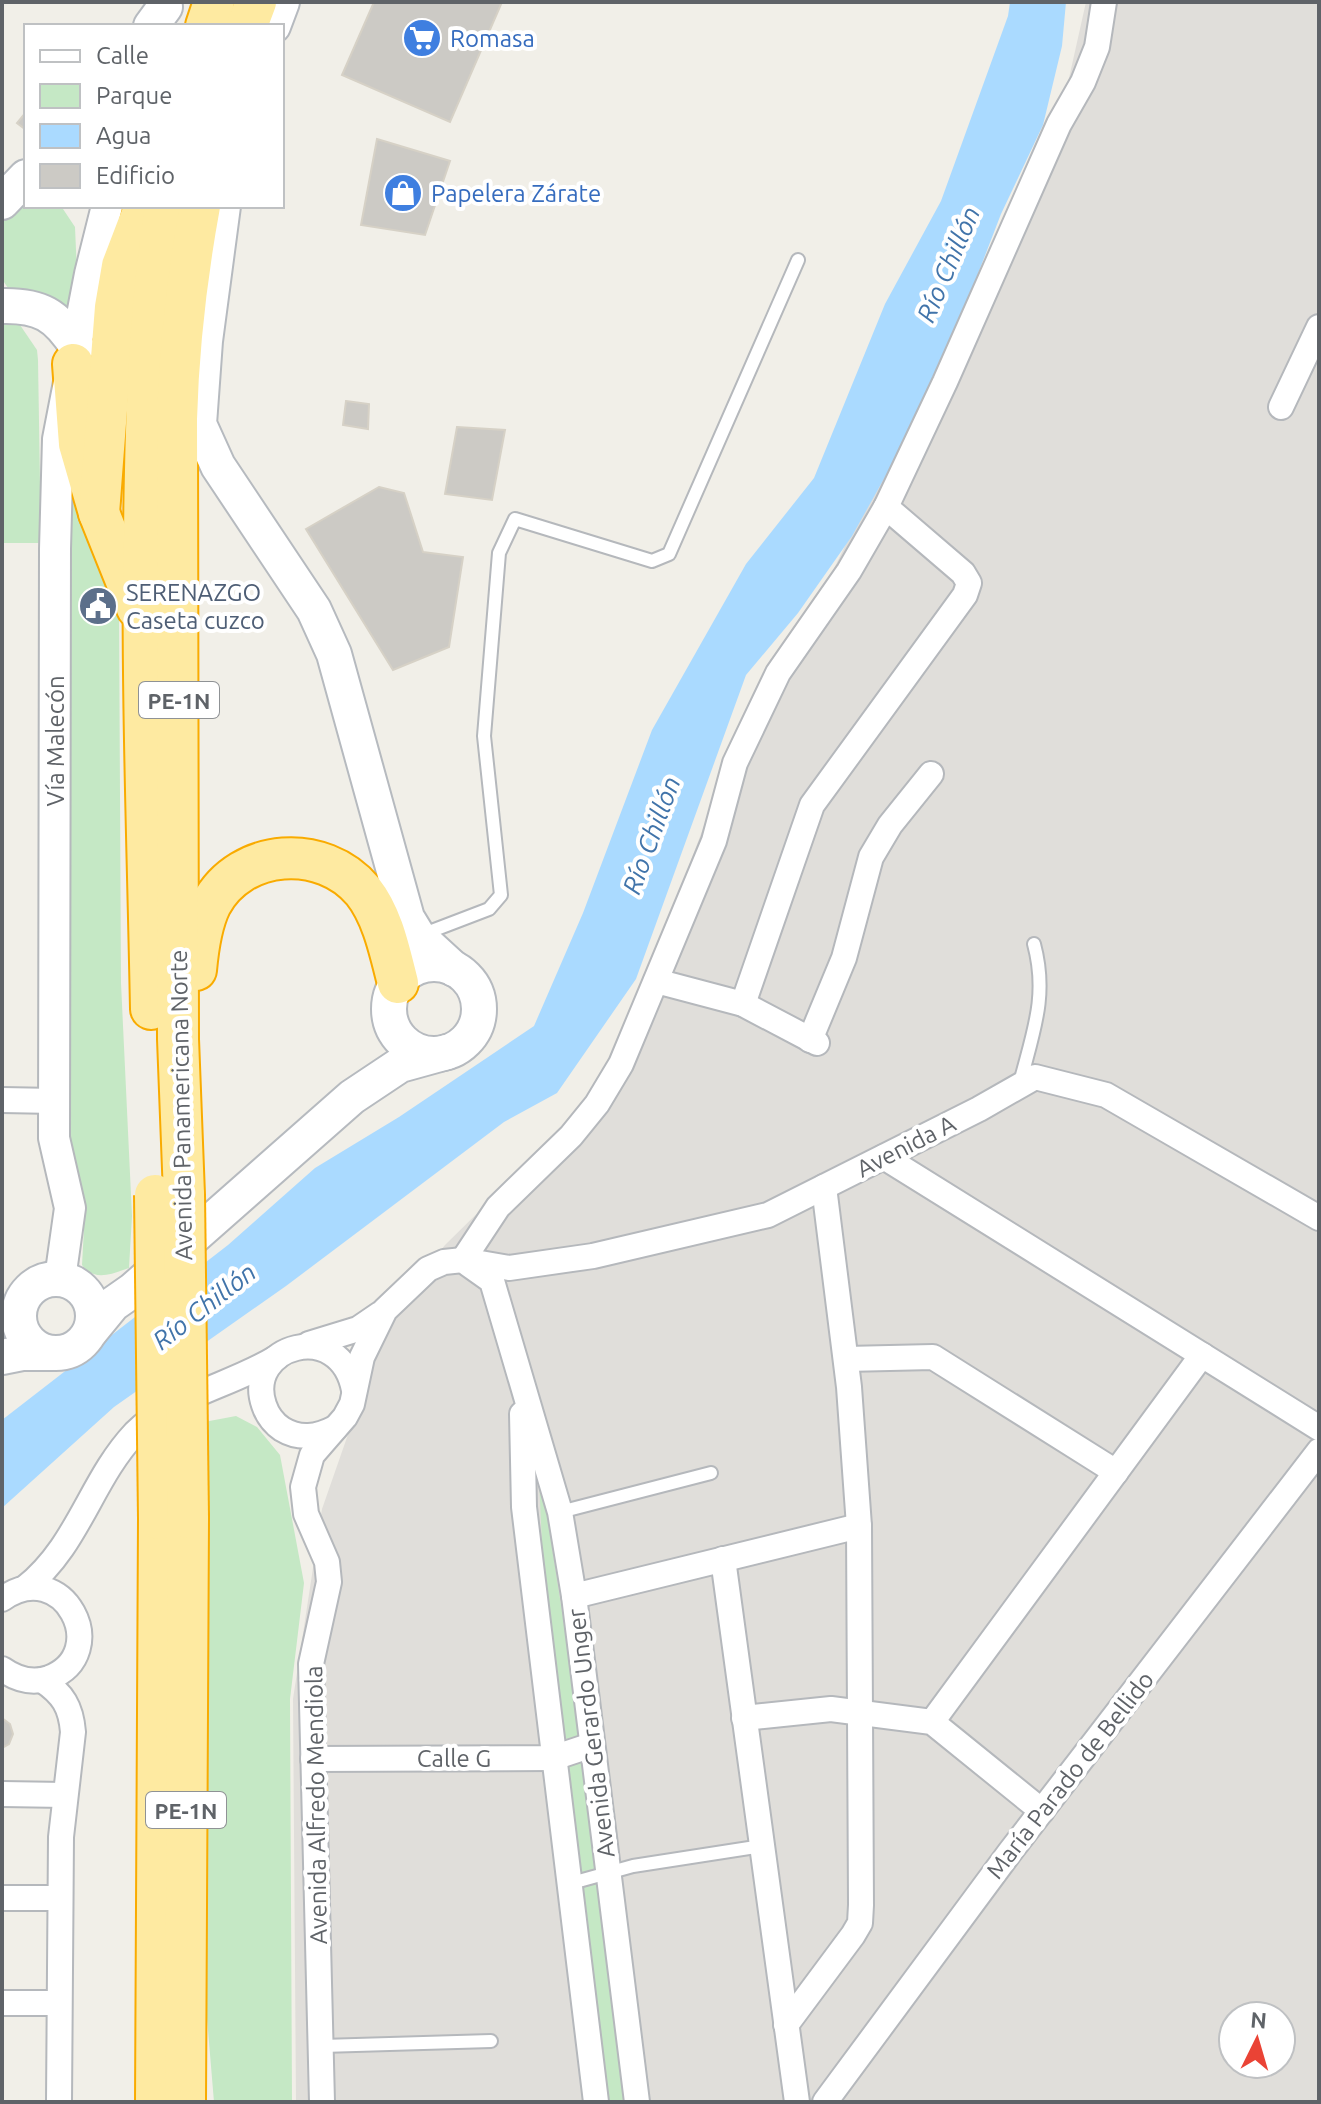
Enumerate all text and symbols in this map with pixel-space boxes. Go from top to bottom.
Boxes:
supermarket icon: Romasa [401,17,443,59]
legend [24,24,284,208]
place label: Romasa [450,25,535,52]
text: Calle [96,42,149,69]
text: Parque [96,82,173,109]
text: Agua [96,122,151,149]
text: Edificio [96,162,175,189]
shop icon: Papelera Zárate [382,172,424,214]
place label: Papelera Zárate [431,180,601,207]
water label: Río Chillón [911,202,985,326]
place label: SERENAZGO Caseta cuzco [126,579,265,634]
public building icon: SERENAZGO Caseta cuzco [77,585,119,627]
street label: Vía Malecón [42,675,69,807]
road number: PE-1N [139,682,219,718]
water label: Río Chillón [616,772,686,898]
street label: Avenida Panamericana Norte [165,949,197,1261]
street label: Avenida A [852,1109,960,1182]
water label: Río Chillón [147,1257,261,1355]
street label: Avenida Gerardo Unger [562,1607,620,1859]
street label: Avenida Alfredo Mendiola [300,1665,332,1945]
street label: María Parado de Bellido [981,1666,1159,1884]
street label: Calle G [417,1745,491,1772]
road number: PE-1N [146,1792,226,1828]
north arrow [1217,2000,1297,2080]
text: N [1250,2006,1268,2033]

